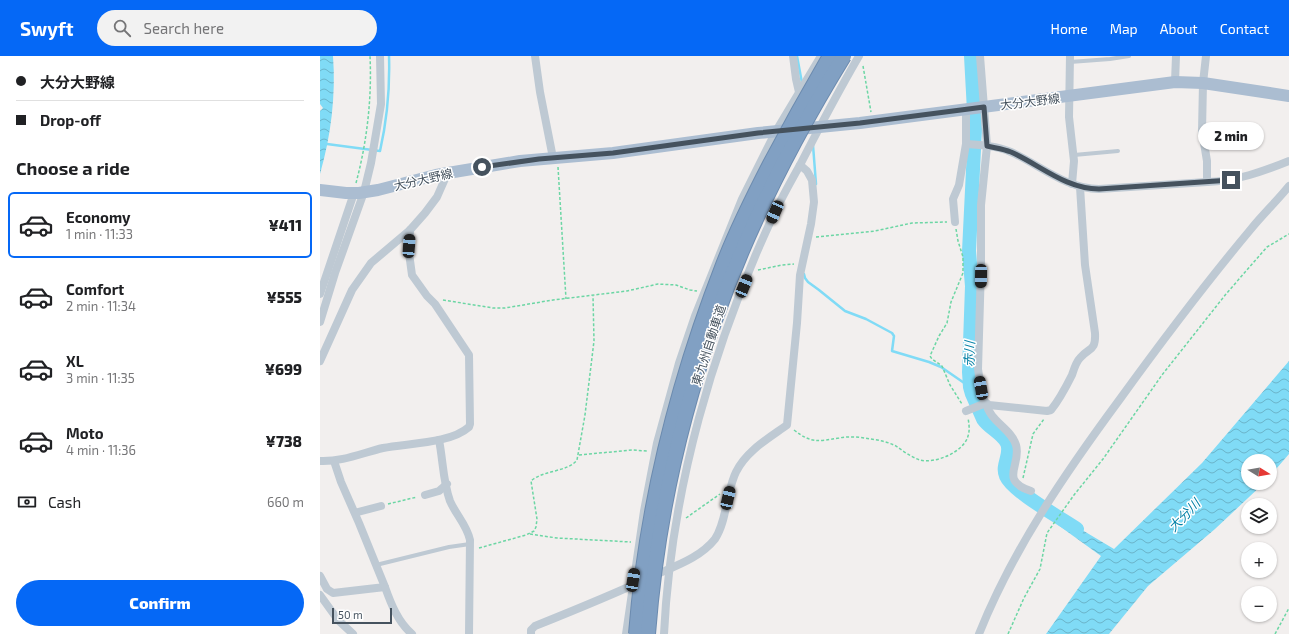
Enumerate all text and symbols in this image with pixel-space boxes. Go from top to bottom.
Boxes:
search box [97,10,377,46]
text: Swyft [20,17,73,40]
icon: search [111,17,133,39]
text: Search here [143,19,224,37]
text: Home [1051,20,1088,37]
text: Map [1110,20,1138,37]
text: About [1160,20,1198,37]
text: Contact [1220,20,1269,37]
text: 大分大野線 [40,73,115,91]
street label: 大分大野線 [999,90,1061,112]
text: Drop-off [40,111,101,129]
callout: 2 min [1198,122,1264,150]
text: 2 min [1214,128,1248,144]
text: Choose a ride [16,157,130,179]
route start [473,158,491,176]
street label: 大分大野線 [392,165,454,193]
route end [1222,171,1240,189]
car [765,199,785,225]
icon: car [18,207,54,243]
text: Economy [66,208,131,226]
text: ¥411 [268,216,302,234]
text: 1 min · 11:33 [66,226,133,242]
car [402,234,416,258]
car [975,264,987,288]
car [734,273,754,299]
icon: car [18,279,54,315]
text: Comfort [66,280,124,298]
text: ¥555 [266,288,302,306]
text: 2 min · 11:34 [66,298,136,314]
street label: 東九州自動車道 [688,303,728,387]
water label: 赤川 [961,339,978,367]
icon: car [18,351,54,387]
text: XL [66,352,84,370]
text: ¥699 [265,360,302,378]
text: 3 min · 11:35 [66,370,135,386]
car [973,375,989,401]
icon: car [18,423,54,459]
text: Moto [66,424,104,442]
text: ¥738 [266,432,302,450]
text: 4 min · 11:36 [66,442,136,458]
north arrow [1241,454,1277,490]
map controls [1241,454,1277,622]
car [719,485,737,511]
icon: cash [16,491,38,513]
text: Cash [48,493,81,511]
text: 660 m [267,494,304,510]
water label: 大分川 [1165,494,1205,535]
button: layers [1241,498,1277,534]
button: + [1241,542,1277,578]
car [625,567,641,593]
button: Confirm [16,580,304,626]
button: − [1241,586,1277,622]
scale bar [332,606,392,625]
text: 50 m [338,608,363,621]

